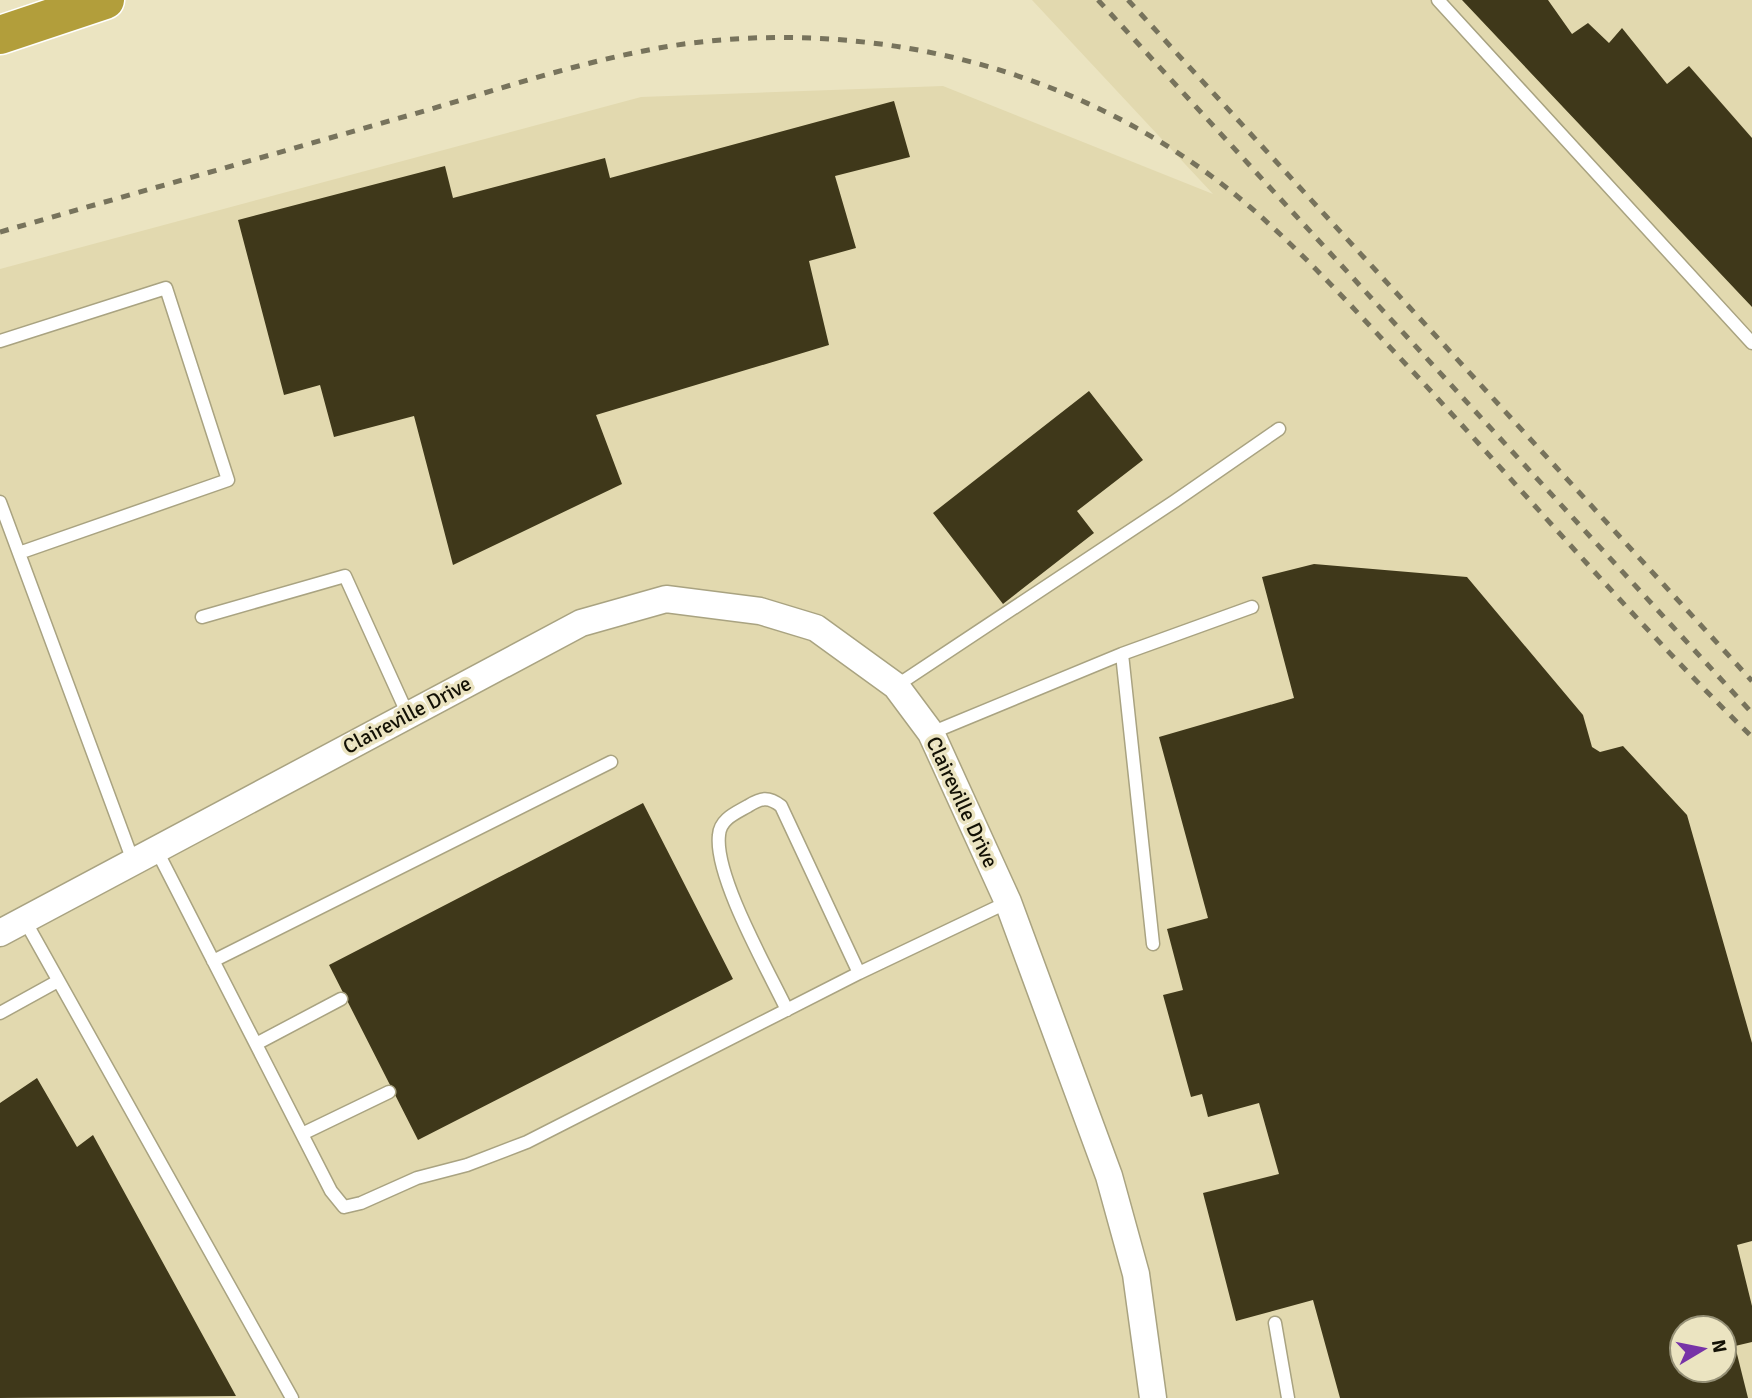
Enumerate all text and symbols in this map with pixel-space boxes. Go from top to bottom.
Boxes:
street label: Claireville Drive [338,670,476,760]
street label: Claireville Drive [920,732,1004,872]
north arrow [1668,1314,1738,1384]
text: N [1706,1338,1732,1355]

